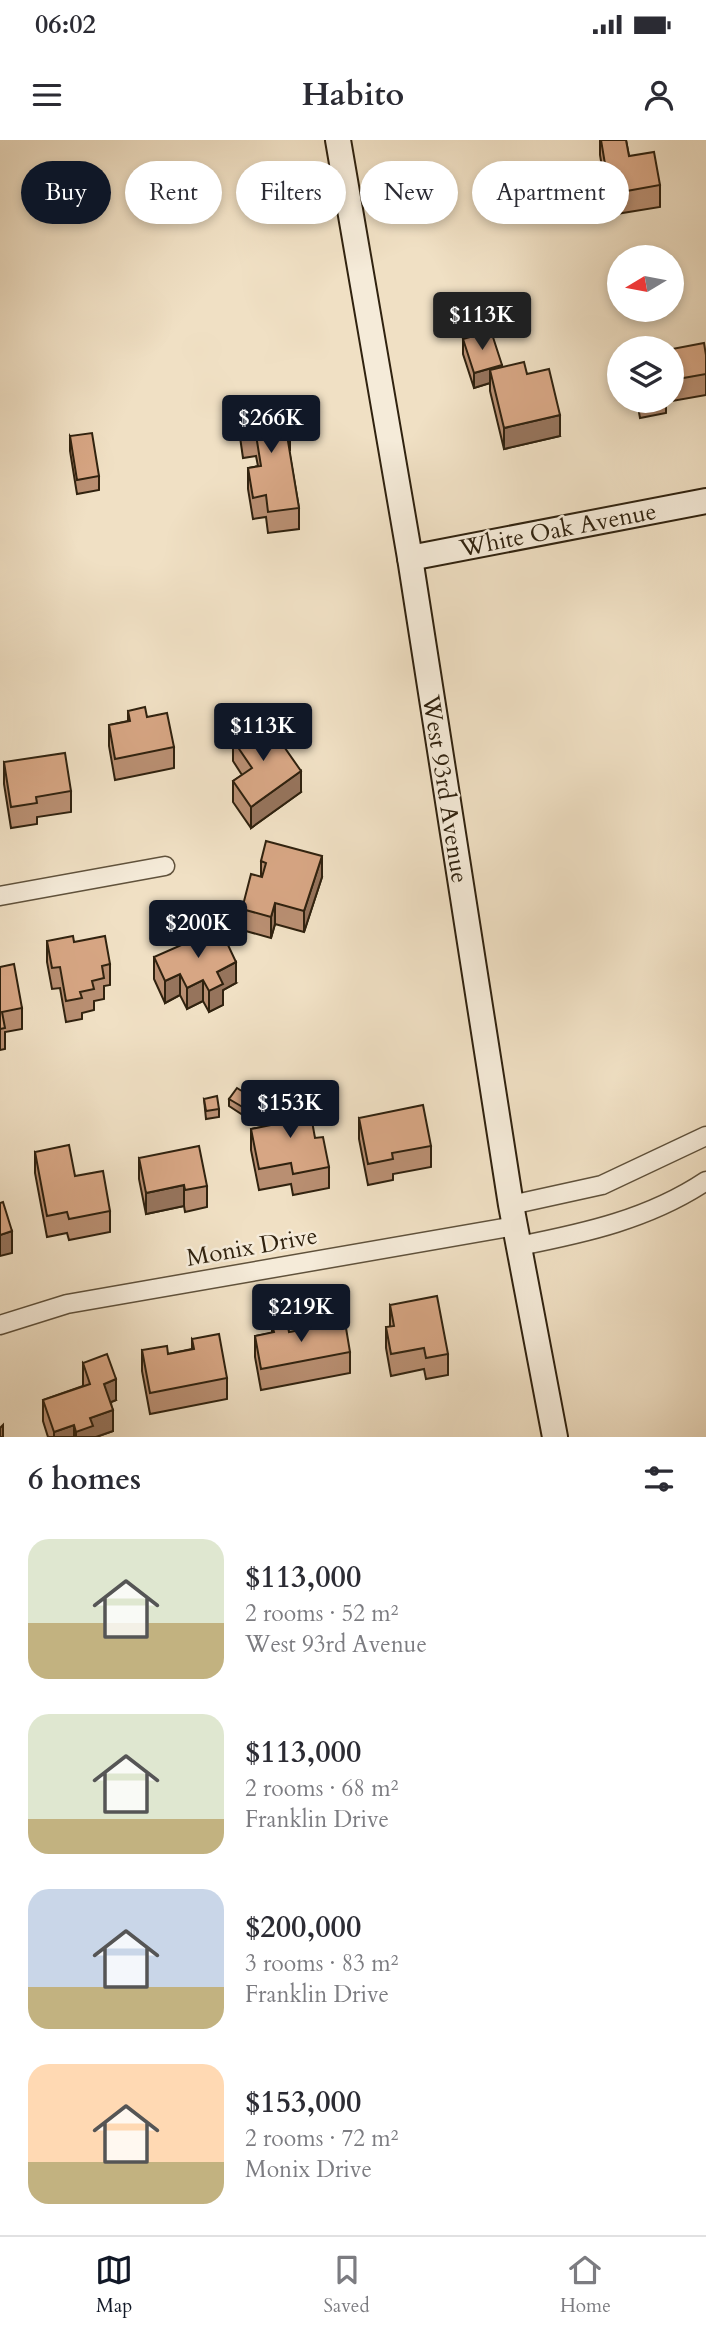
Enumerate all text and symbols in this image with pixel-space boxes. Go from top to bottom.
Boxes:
text: 06:02 [35,7,96,42]
text: Habito [302,73,404,117]
icon: menu [28,76,66,114]
icon: person [640,76,678,114]
chip: Buy [21,161,111,224]
chip: Rent [125,161,222,224]
chip: Filters [236,161,346,224]
chip: New [360,161,458,224]
chip: Apartment [472,161,629,224]
north arrow [607,245,684,322]
map controls [607,245,684,413]
pin: $113K [433,292,531,352]
text: $113K [449,299,515,330]
button: layers [607,336,684,413]
pin: $266K [222,396,320,455]
text: $266K [238,402,304,433]
street label: White Oak Avenue [456,495,659,565]
street label: West 93rd Avenue [414,692,476,885]
pin: $113K [214,704,312,763]
text: $113K [230,710,296,741]
pin: $200K [149,900,247,960]
text: $200K [165,907,231,938]
pin: $153K [241,1080,339,1140]
text: $153K [257,1087,323,1118]
street label: Monix Drive [184,1219,320,1275]
pin: $219K [252,1284,350,1344]
text: $219K [268,1291,334,1322]
text: 6 homes [28,1459,141,1500]
icon: filters [640,1460,678,1498]
text: $113,000 [245,1557,361,1598]
icon: home [84,1567,168,1651]
text: 2 rooms · 52 m² [245,1598,398,1629]
text: West 93rd Avenue [245,1629,427,1660]
text: $113,000 [245,1732,361,1773]
icon: home [84,1742,168,1826]
text: 2 rooms · 68 m² [245,1773,398,1804]
text: Franklin Drive [245,1804,389,1835]
text: $200,000 [245,1907,361,1948]
icon: home [84,1917,168,2001]
text: 3 rooms · 83 m² [245,1948,398,1979]
text: Franklin Drive [245,1979,389,2010]
text: $153,000 [245,2082,361,2123]
icon: home [84,2092,168,2176]
text: 2 rooms · 72 m² [245,2123,398,2154]
text: Monix Drive [245,2154,372,2185]
tab: Map [95,2251,133,2319]
tab: Saved [324,2251,370,2319]
tab: Home [560,2251,611,2319]

